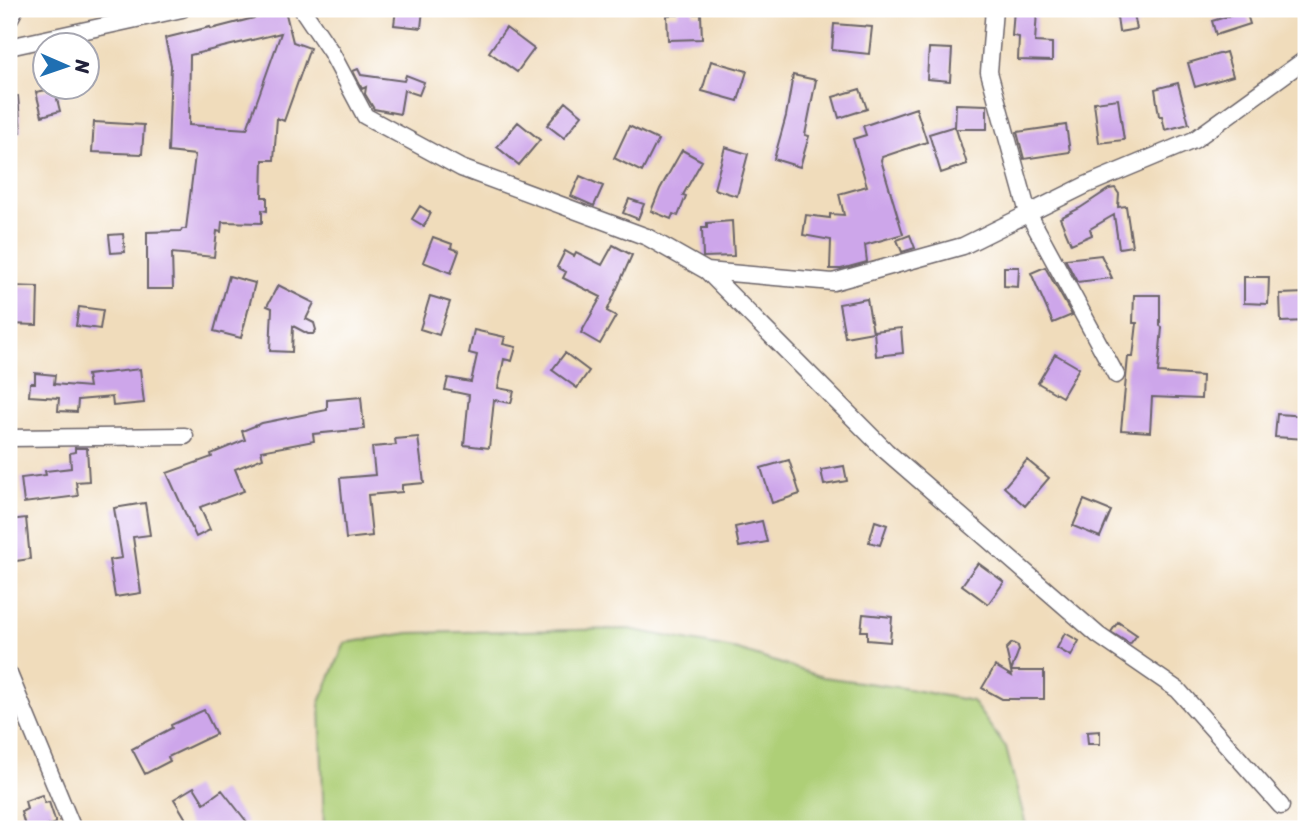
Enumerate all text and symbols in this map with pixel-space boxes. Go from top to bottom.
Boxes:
north arrow [32,32,102,102]
text: N [66,58,99,75]

